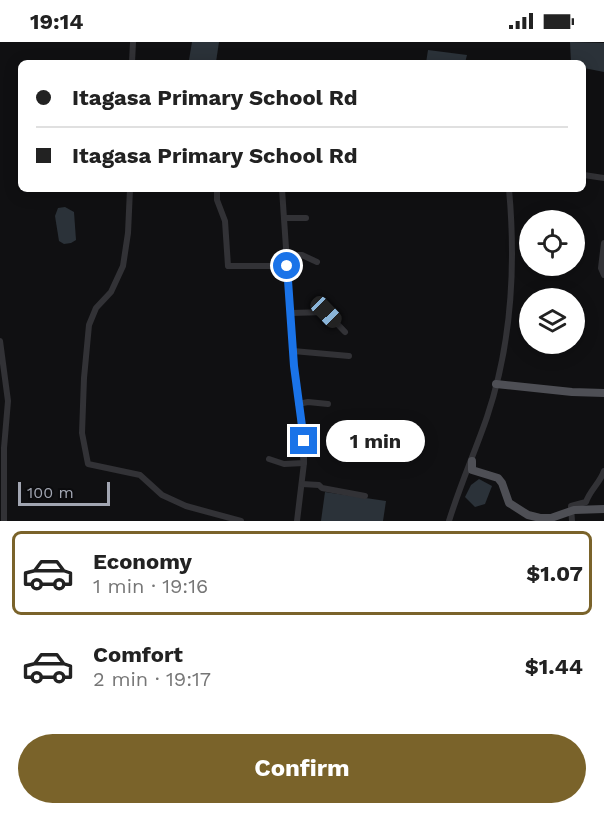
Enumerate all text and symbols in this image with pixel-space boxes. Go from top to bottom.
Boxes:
text: 19:14 [30,9,83,34]
text: Itagasa Primary School Rd [72,85,358,110]
text: Itagasa Primary School Rd [72,143,358,168]
map controls [519,210,585,354]
button: locate [519,210,585,276]
route start [273,252,300,279]
button: layers [519,288,585,354]
car [307,293,345,331]
callout: 1 min [325,420,424,462]
route end [290,427,317,454]
text: 1 min [350,429,401,453]
scale bar [18,479,110,507]
text: 100 m [27,483,74,502]
icon: car [21,546,75,600]
text: Economy [93,549,192,574]
text: $1.07 [526,561,583,586]
text: 1 min · 19:16 [93,574,208,598]
icon: car [21,639,75,693]
text: Comfort [93,642,183,667]
text: $1.44 [525,654,583,679]
text: 2 min · 19:17 [93,667,211,691]
button: Confirm [18,734,586,803]

